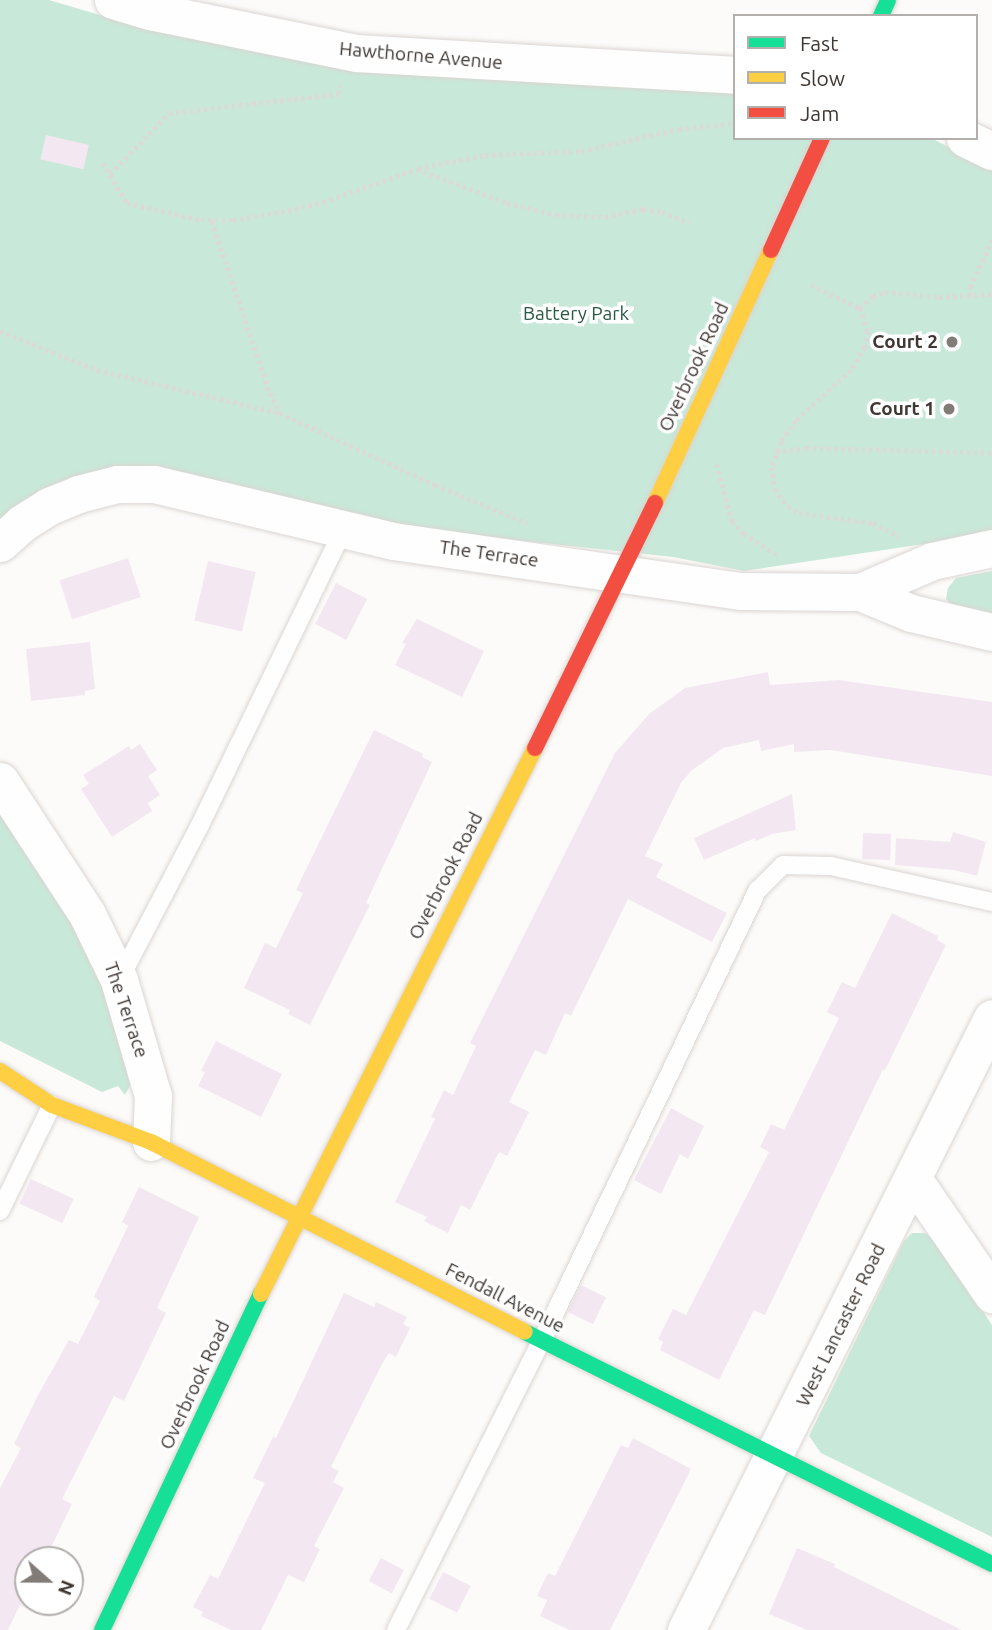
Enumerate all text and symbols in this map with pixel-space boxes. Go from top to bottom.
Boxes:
legend [733,14,978,140]
text: Fast [800,31,838,55]
street label: Hawthorne Avenue [338,37,504,75]
text: Slow [800,66,845,90]
text: Jam [800,101,839,125]
street label: Overbrook Road [654,299,734,435]
park label: Battery Park [523,303,629,325]
place label: Court 2 [872,331,938,353]
marker: Court 2 [944,334,960,350]
place label: Court 1 [869,398,935,420]
marker: Court 1 [941,401,957,417]
street label: The Terrace [438,536,540,572]
street label: Overbrook Road [404,808,488,944]
street label: The Terrace [99,959,153,1061]
street label: West Lancaster Road [792,1240,890,1410]
street label: Fendall Avenue [442,1258,568,1338]
street label: Overbrook Road [155,1317,235,1453]
north arrow [14,1546,84,1616]
text: N [54,1577,80,1598]

